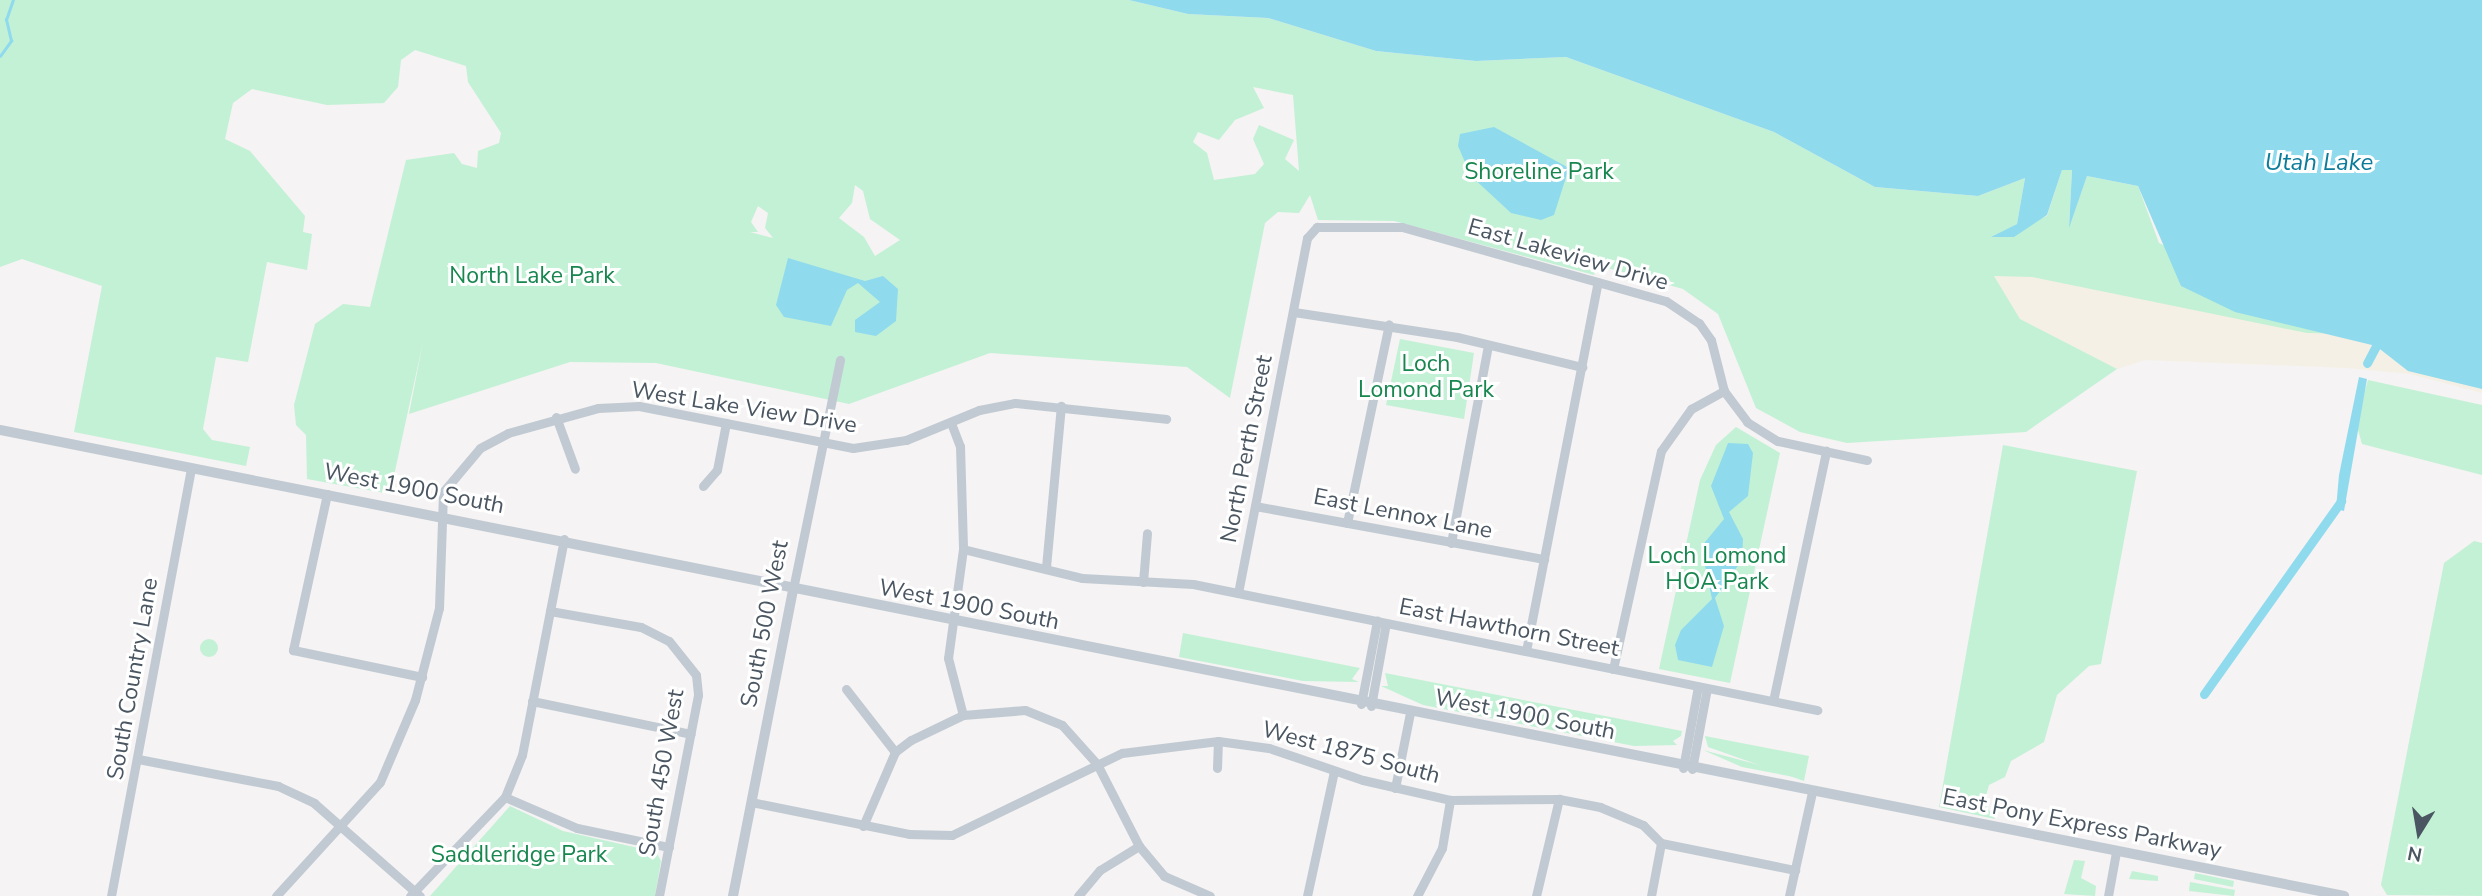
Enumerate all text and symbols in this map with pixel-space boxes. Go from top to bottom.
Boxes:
water label: Utah Lake [2265,149,2373,177]
park label: Shoreline Park [1464,158,1614,186]
street label: East Lakeview Drive [1465,213,1671,297]
park label: North Lake Park [449,262,615,290]
park label: Loch Lomond Park [1358,350,1494,404]
street label: North Perth Street [1215,353,1279,545]
street label: West Lake View Drive [629,377,859,439]
street label: West 1900 South [321,458,507,520]
street label: East Lennox Lane [1311,483,1495,545]
street label: South 500 West [735,538,795,710]
park label: Loch Lomond HOA Park [1648,542,1786,596]
street label: West 1900 South [876,574,1062,636]
street label: South Country Lane [102,576,164,782]
street label: East Hawthorn Street [1397,593,1621,663]
street label: West 1900 South [1432,684,1618,746]
street label: South 450 West [634,687,690,859]
street label: West 1875 South [1259,716,1443,790]
street label: East Pony Express Parkway [1940,783,2224,865]
north arrow [2384,798,2454,868]
text: N [2406,839,2424,868]
park label: Saddleridge Park [431,841,607,869]

